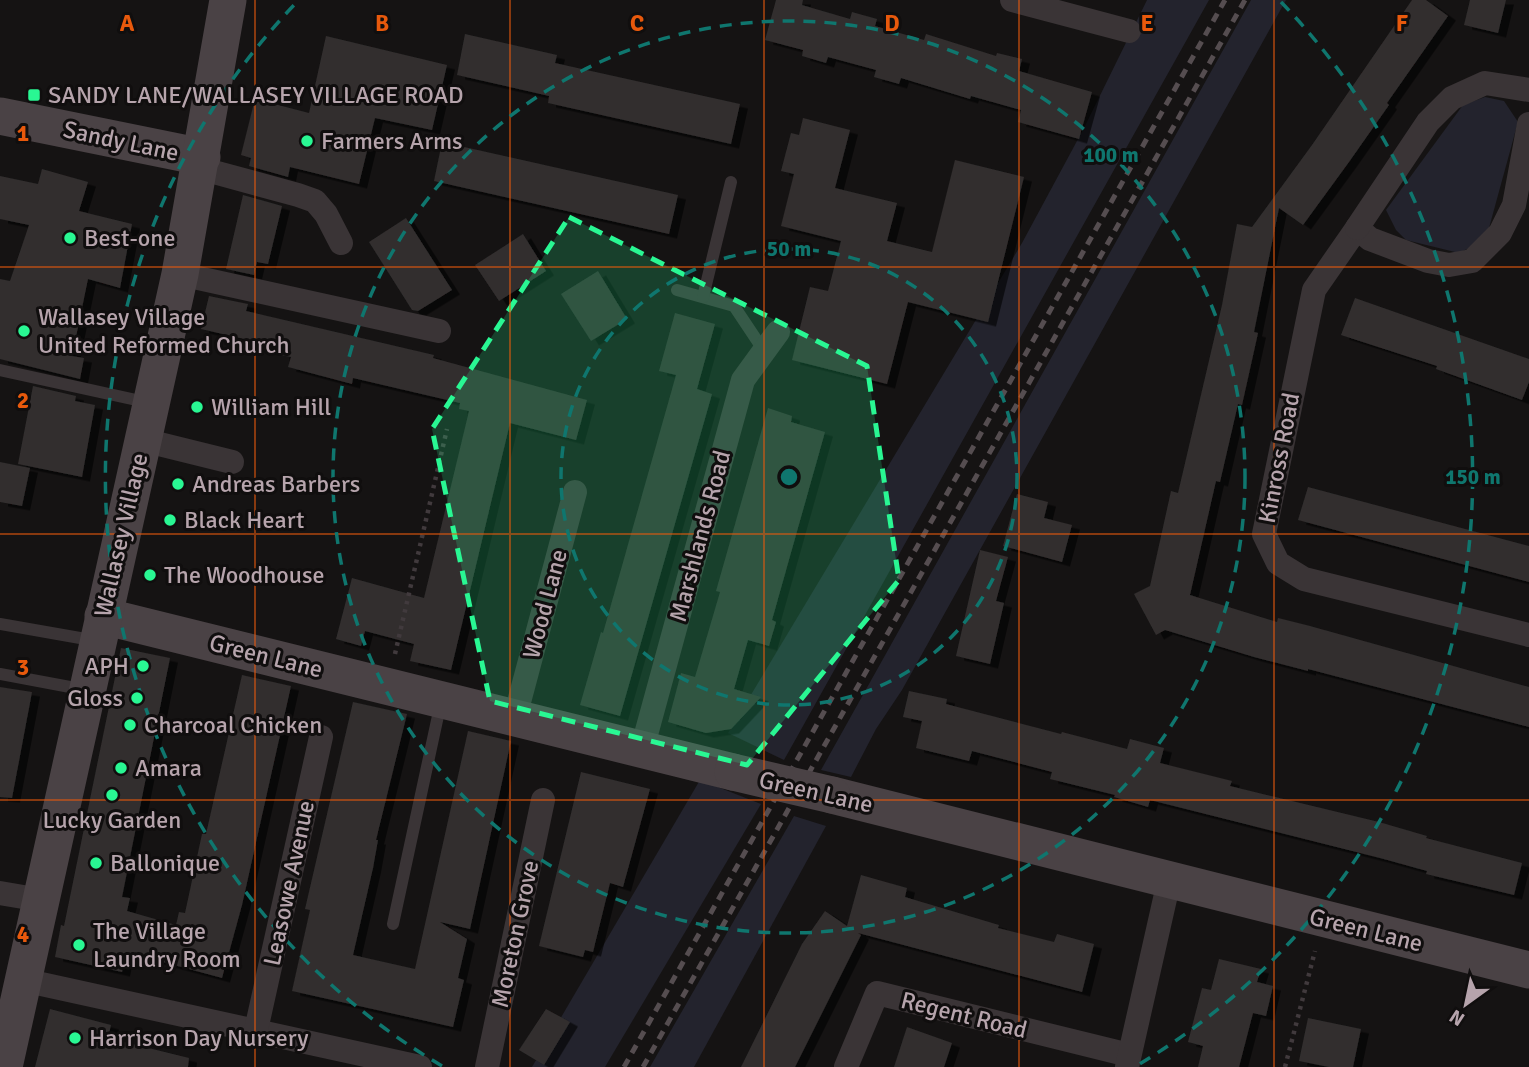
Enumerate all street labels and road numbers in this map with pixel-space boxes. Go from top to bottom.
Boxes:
street label: Sandy Lane [60,114,182,168]
street label: Kinross Road [1252,390,1306,526]
street label: Marshlands Road [663,447,737,625]
street label: Wallasey Village [88,450,154,620]
street label: Wood Lane [516,546,574,662]
street label: Green Lane [206,627,326,685]
street label: Green Lane [756,764,876,820]
street label: Leasowe Avenue [257,798,321,968]
street label: Moreton Grove [485,858,545,1010]
street label: Green Lane [1306,901,1426,959]
street label: Regent Road [898,985,1030,1045]

